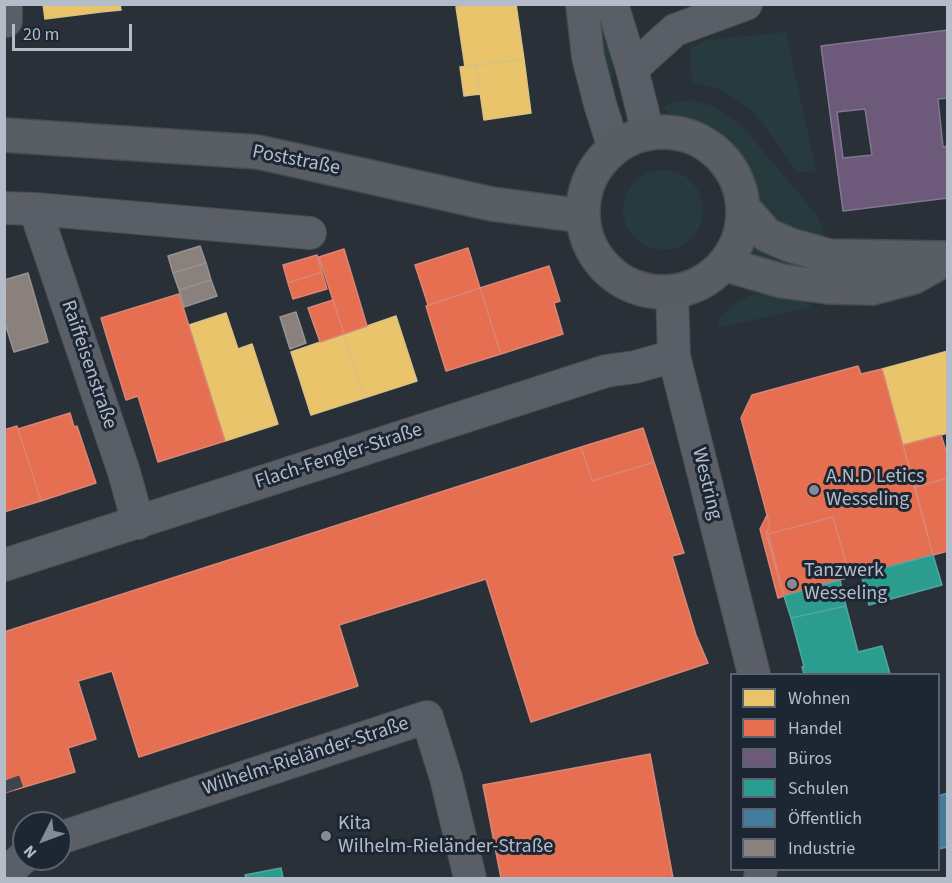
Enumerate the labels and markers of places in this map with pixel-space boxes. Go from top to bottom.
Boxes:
place label: A.N.D Letics Wesseling [826,466,924,513]
marker: A.N.D Letics Wesseling [807,483,821,497]
place label: Tanzwerk Wesseling [804,560,887,607]
marker: Tanzwerk Wesseling [785,577,799,591]
place label: Kita Wilhelm-Rieländer-Straße [338,813,553,860]
marker: Kita Wilhelm-Rieländer-Straße [319,829,333,843]

